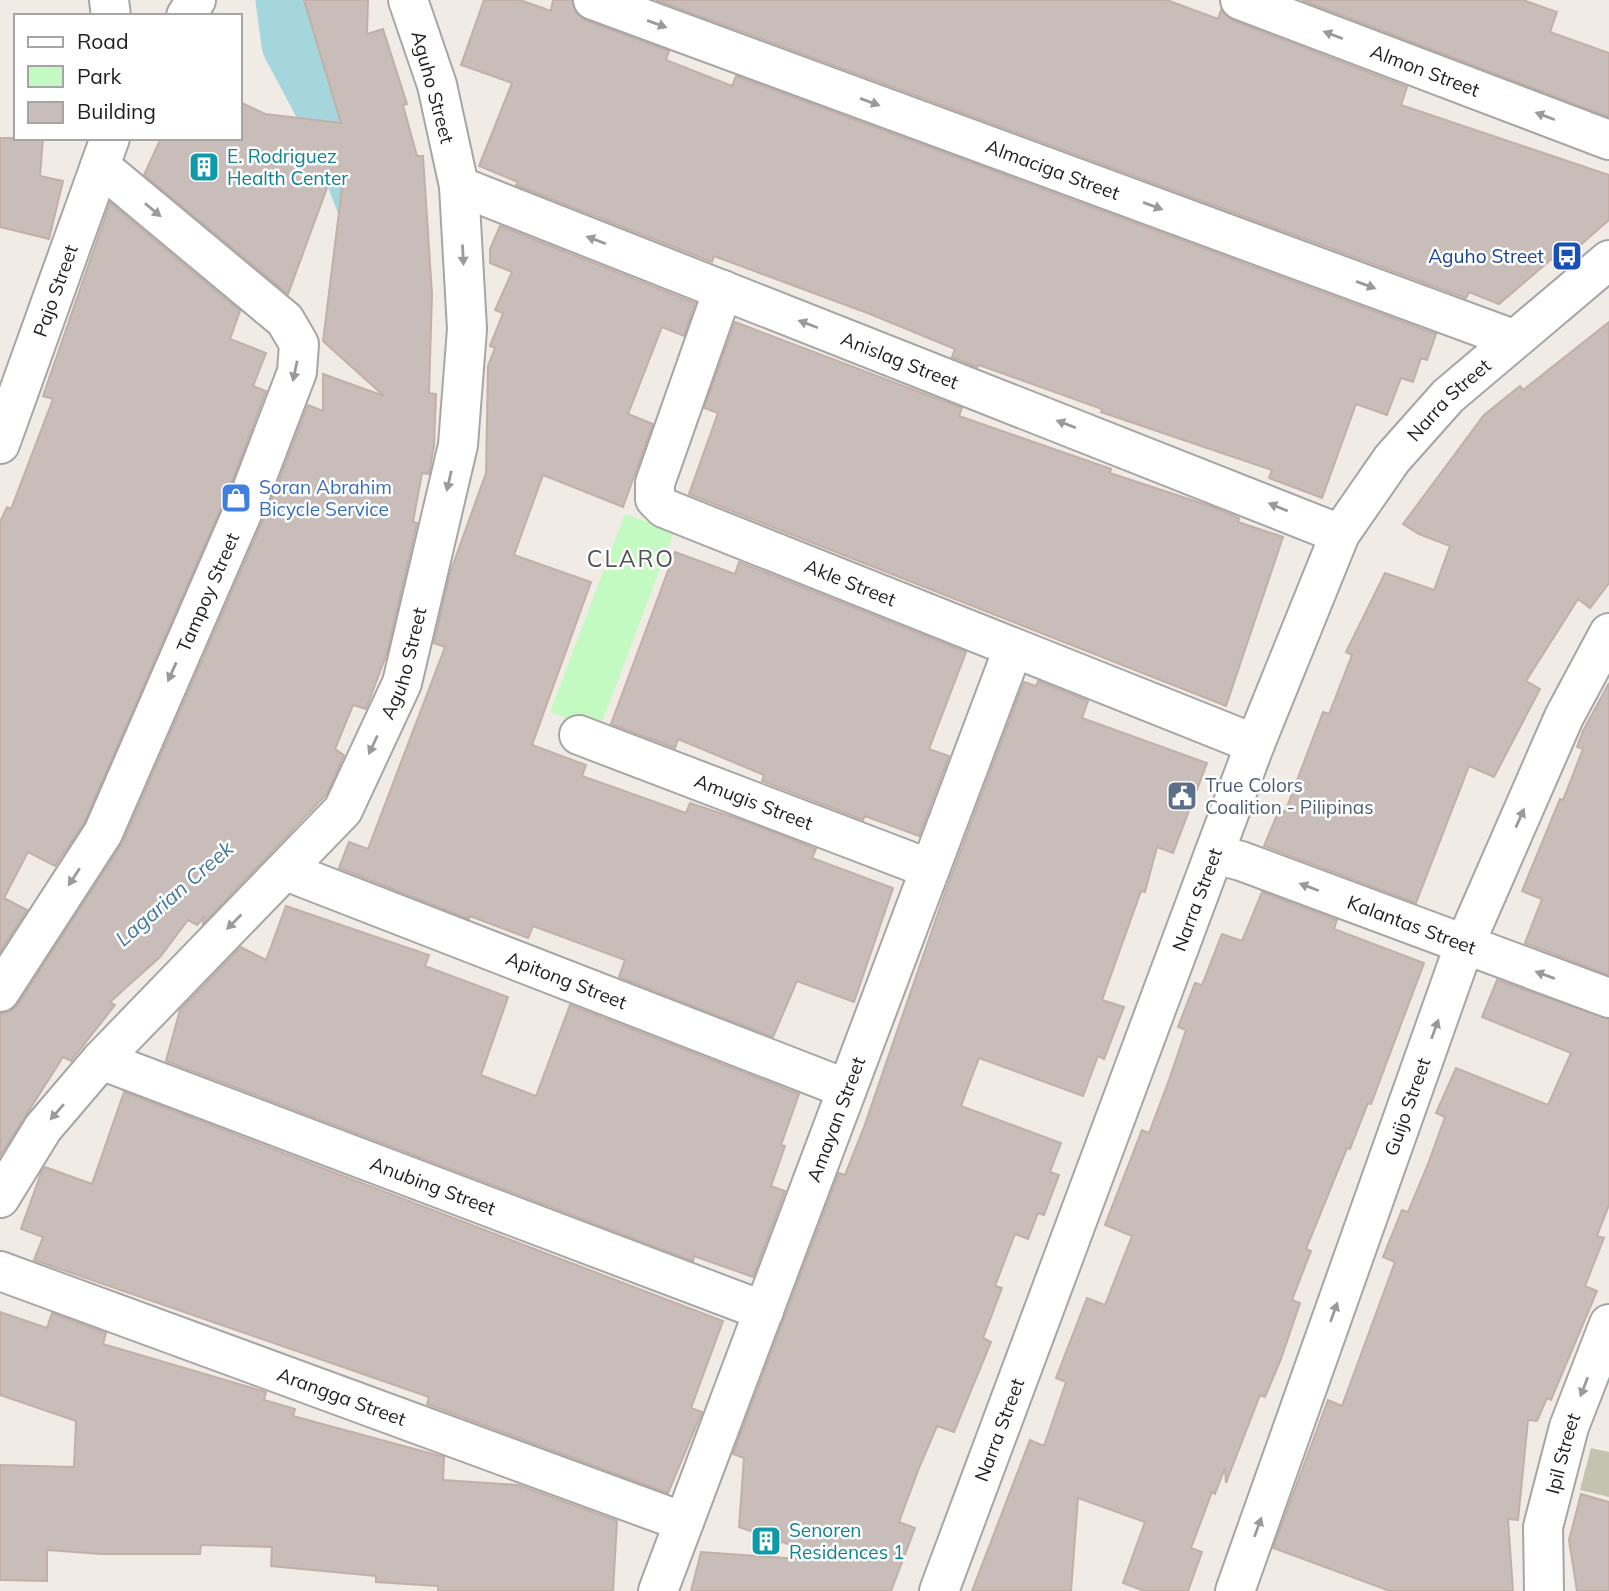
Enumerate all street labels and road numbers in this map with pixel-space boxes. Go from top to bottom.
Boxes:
street label: Aguho Street [406,28,460,146]
street label: Almon Street [1367,39,1483,102]
street label: Almaciga Street [982,134,1123,205]
street label: Pajo Street [28,241,83,340]
street label: Anislag Street [838,326,962,394]
street label: Narra Street [1402,353,1496,446]
street label: Tampoy Street [171,528,244,656]
street label: Akle Street [801,553,900,612]
street label: Aguho Street [375,605,431,723]
street label: Amugis Street [691,768,817,835]
street label: Narra Street [1167,844,1227,954]
street label: Kalantas Street [1344,890,1480,960]
street label: Apitong Street [503,946,631,1014]
street label: Amayan Street [801,1053,870,1185]
street label: Guijo Street [1379,1054,1436,1159]
street label: Anubing Street [367,1151,499,1220]
street label: Arangga Street [274,1362,410,1431]
street label: Narra Street [969,1375,1029,1485]
street label: Ipil Street [1540,1409,1585,1497]

